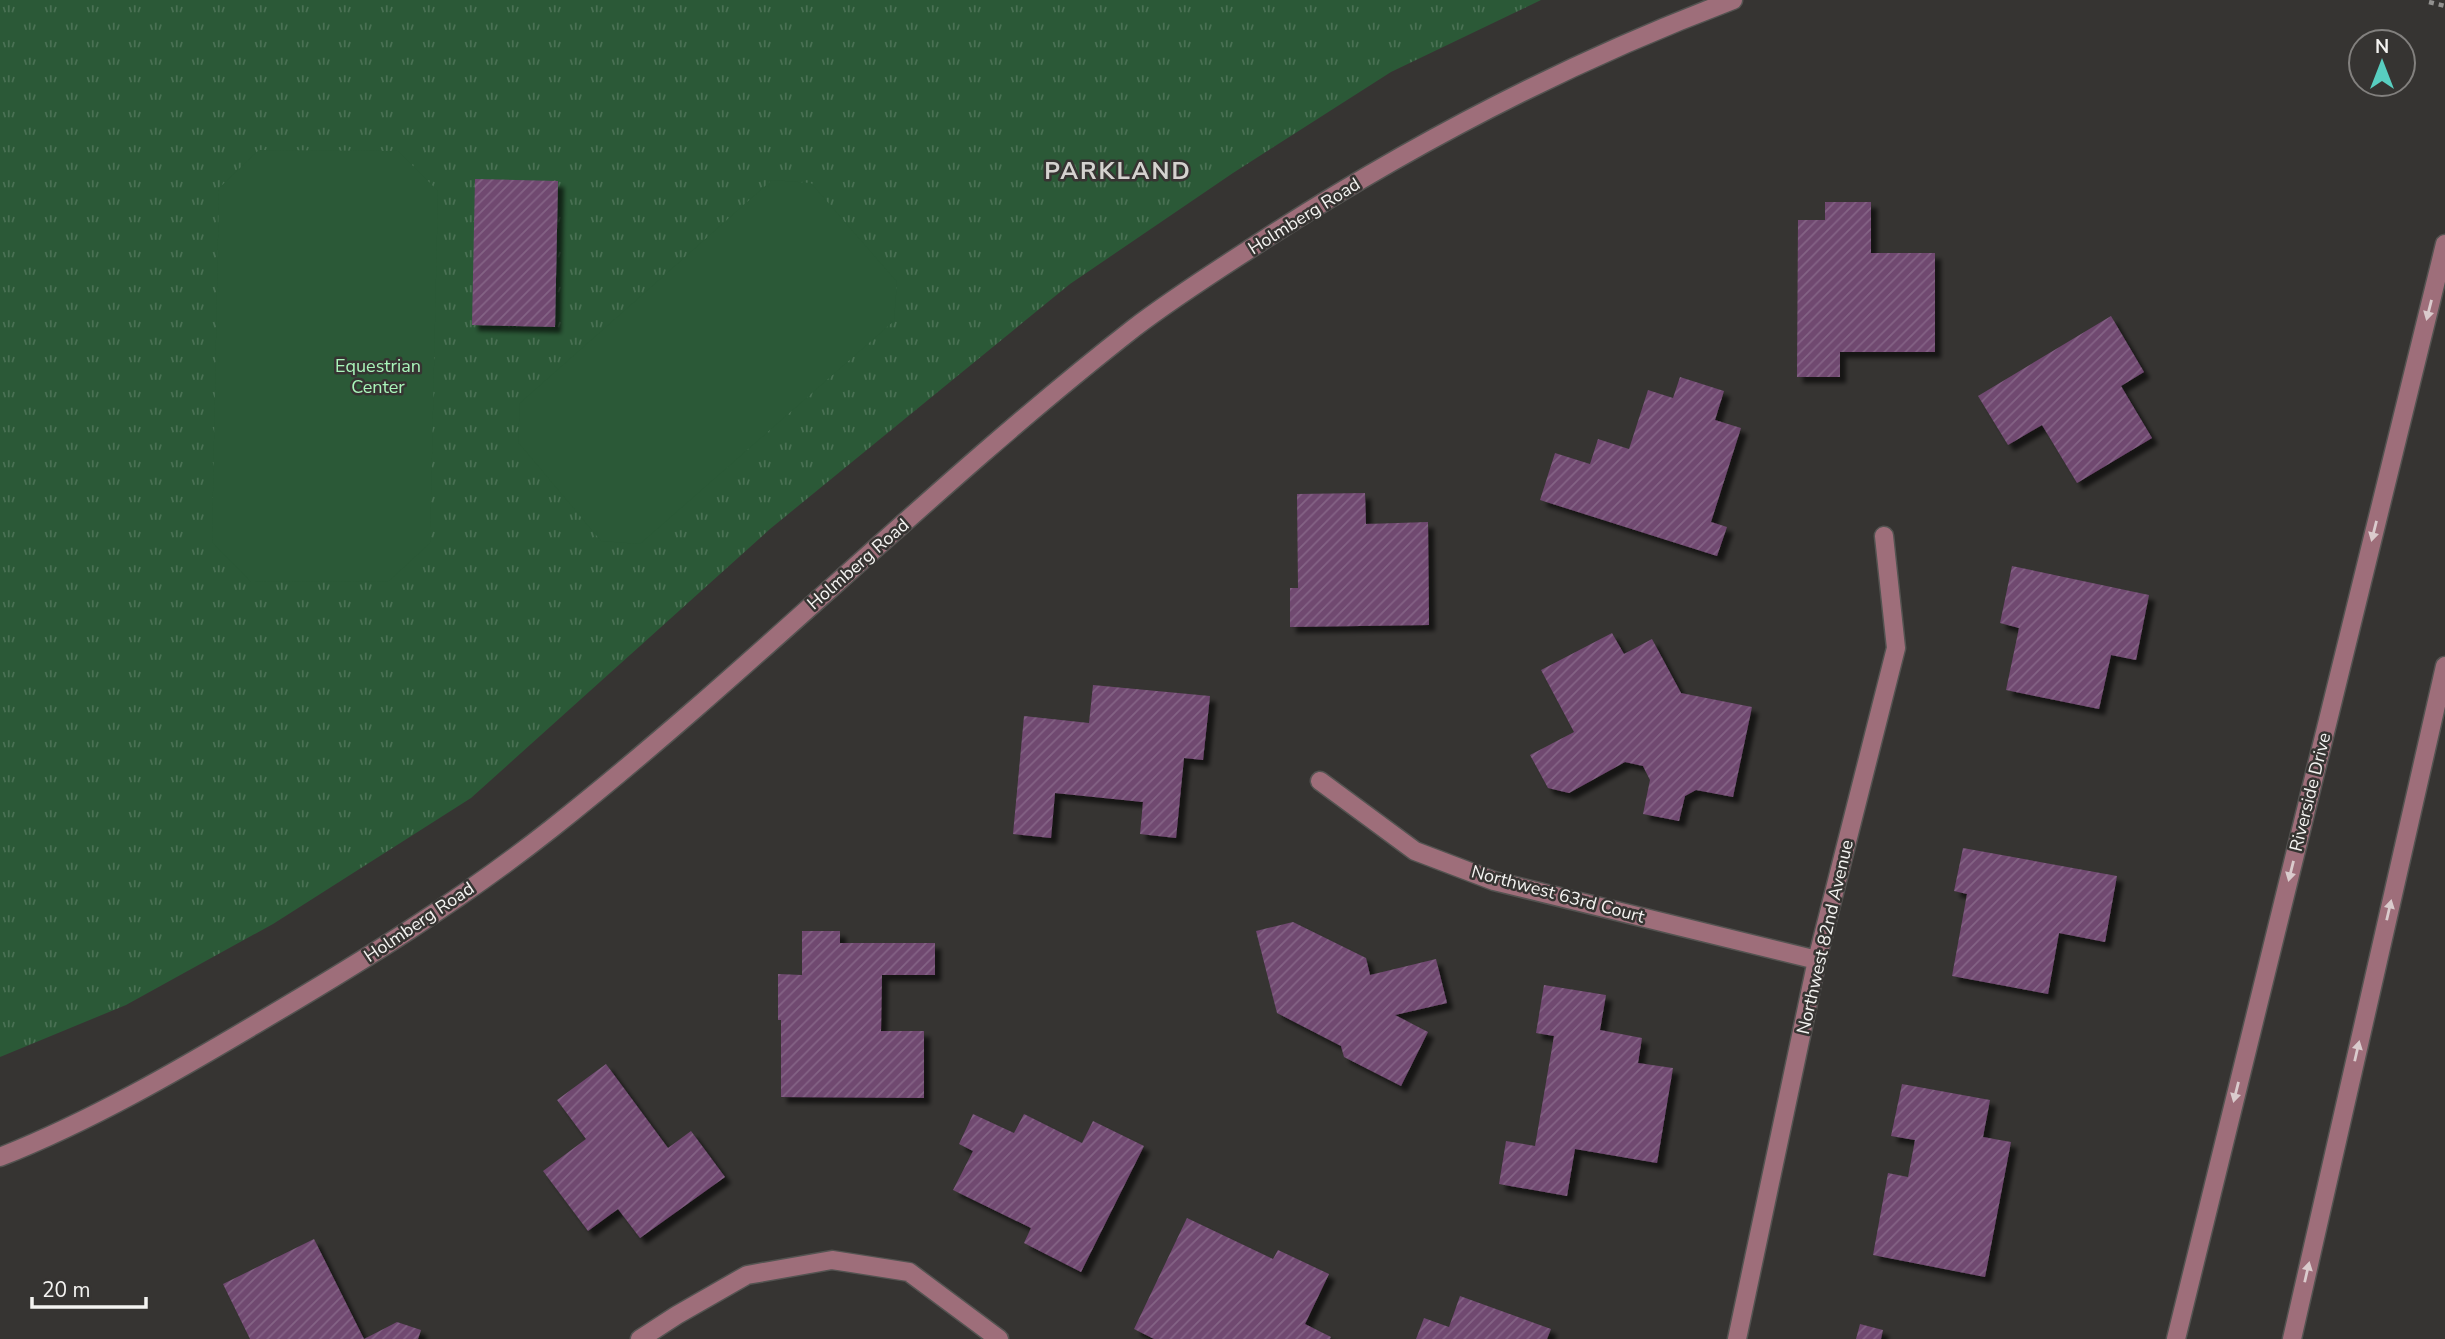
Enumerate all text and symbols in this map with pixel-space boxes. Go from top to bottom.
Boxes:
north arrow [2347,28,2417,98]
text: N [2375,34,2389,60]
district label: PARKLAND [1044,155,1192,187]
street label: Holmberg Road [1243,172,1365,260]
one-way arrow [2423,300,2434,322]
park label: Equestrian Center [335,354,421,399]
street label: Holmberg Road [802,513,914,615]
one-way arrow [2368,520,2379,542]
street label: Riverside Drive [2284,730,2336,854]
street label: Northwest 82nd Avenue [1791,837,1859,1037]
street label: Northwest 63rd Court [1469,859,1648,929]
one-way arrow [2285,860,2296,882]
street label: Holmberg Road [359,876,479,968]
one-way arrow [2384,899,2395,921]
one-way arrow [2352,1040,2363,1062]
one-way arrow [2231,1081,2242,1103]
one-way arrow [2302,1261,2313,1283]
scale bar [32,1266,145,1310]
text: 20 m [42,1276,91,1304]

